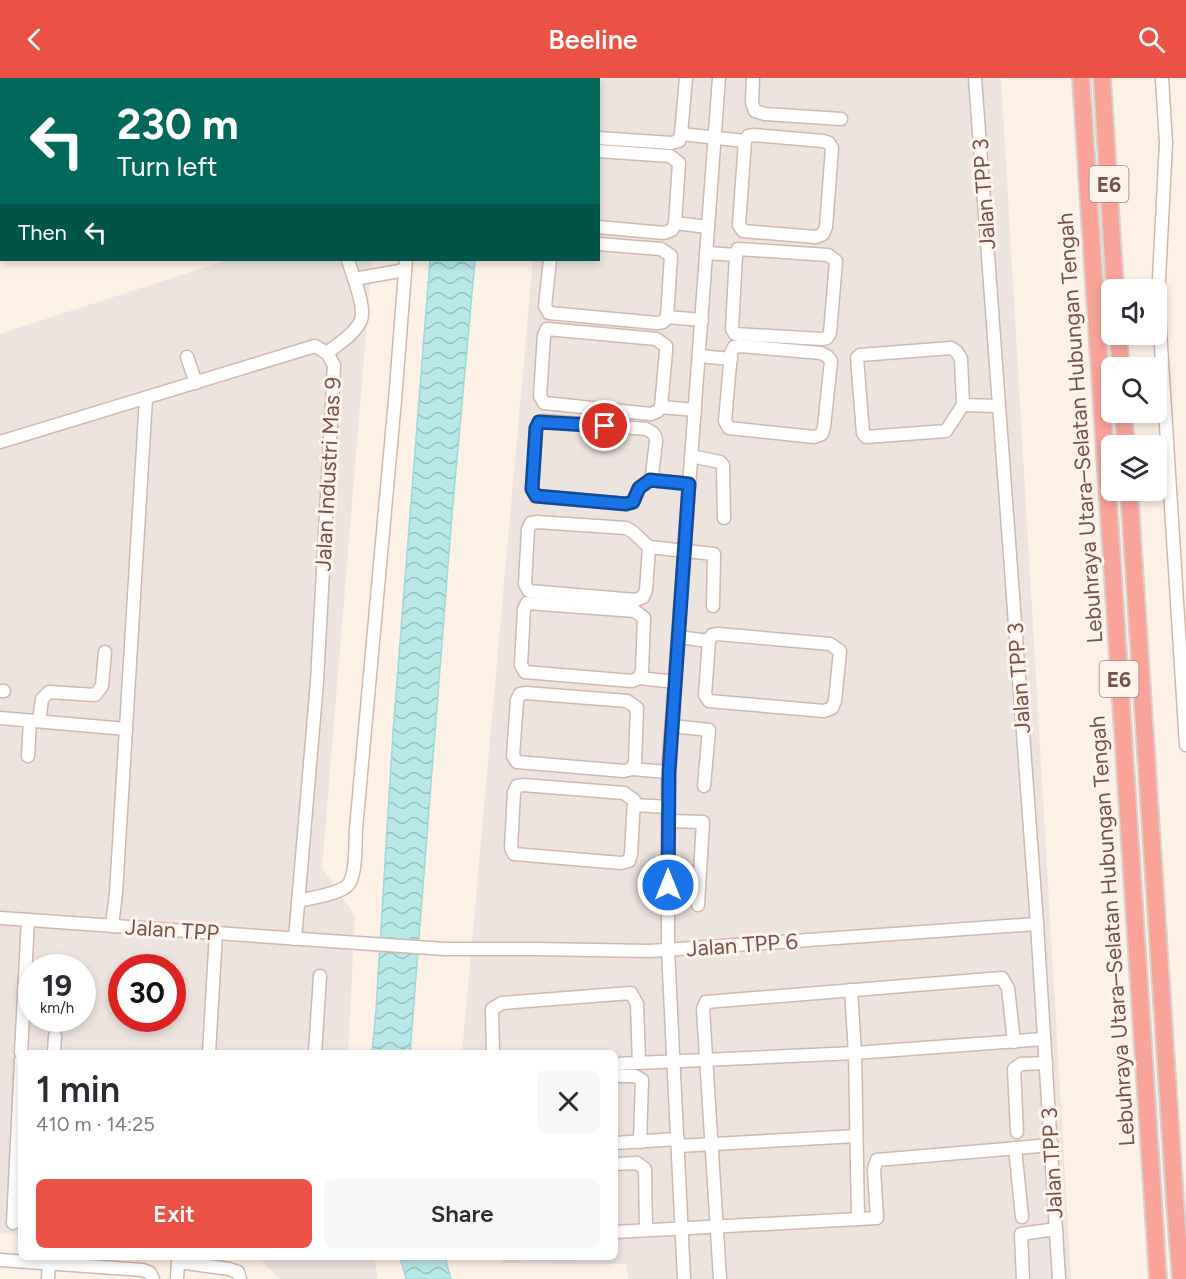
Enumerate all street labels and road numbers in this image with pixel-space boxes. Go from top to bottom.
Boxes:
street label: Jalan TPP 3 [967,138,1001,250]
road number: E6 [1090,166,1128,202]
street label: Lebuhraya Utara–Selatan Hubungan Tengah [1051,212,1109,644]
street label: Jalan Industri Mas 9 [309,376,347,572]
street label: Jalan TPP 3 [1002,622,1036,734]
road number: E6 [1100,661,1138,697]
street label: Lebuhraya Utara–Selatan Hubungan Tengah [1083,715,1141,1147]
street label: Jalan TPP [124,913,220,947]
street label: Jalan TPP 6 [685,928,799,962]
street label: Jalan TPP 3 [1036,1107,1068,1219]

